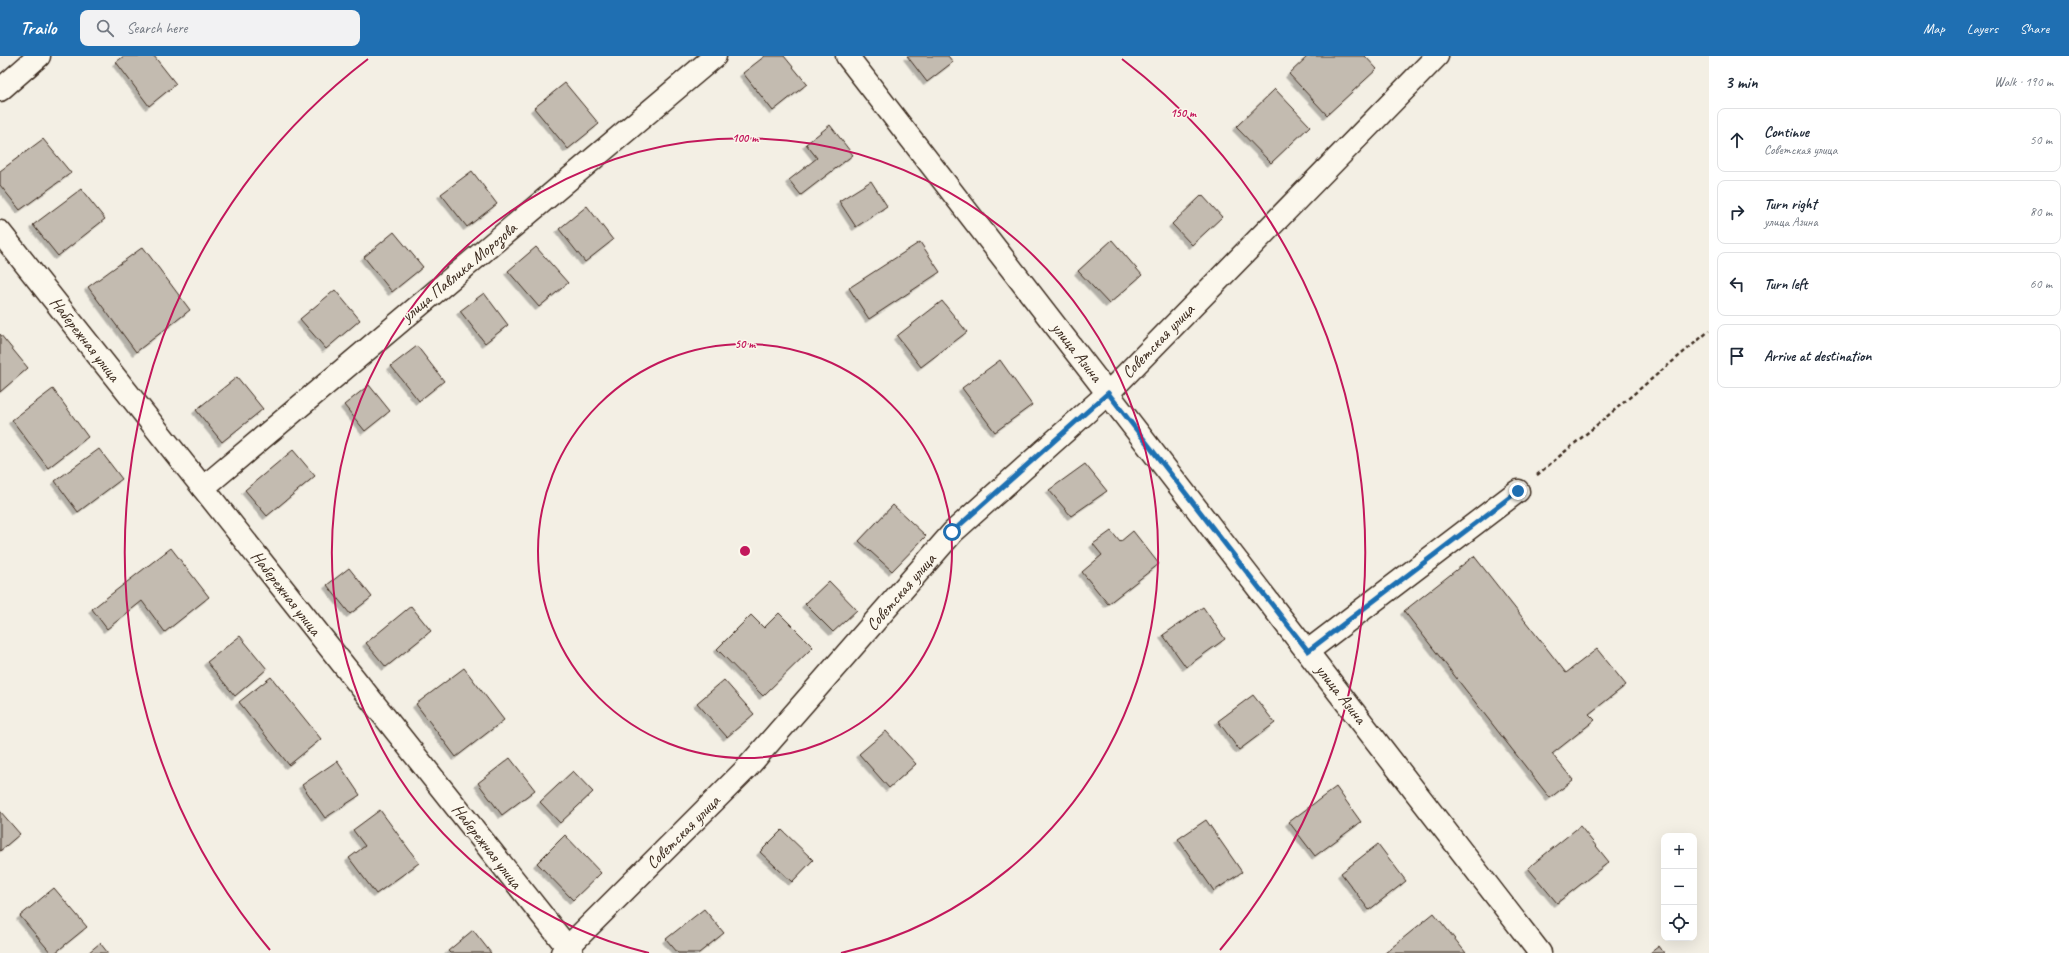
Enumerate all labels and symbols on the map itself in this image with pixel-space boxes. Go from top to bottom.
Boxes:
text: 150 m [1170,105,1197,121]
text: 100 m [732,130,759,146]
street label: улица Павлика Морозова [396,217,523,328]
street label: Набережная улица [45,292,125,387]
street label: Советская улица [1117,298,1200,383]
street label: улица Азина [1046,317,1108,387]
text: 50 m [735,336,756,352]
route end [1509,482,1527,500]
route start [943,523,961,541]
centre of rings [738,544,752,558]
street label: Набережная улица [246,546,326,641]
street label: Советская улица [862,548,941,635]
street label: улица Азина [1310,659,1372,729]
street label: Советская улица [642,790,725,873]
street label: Набережная улица [447,799,527,894]

